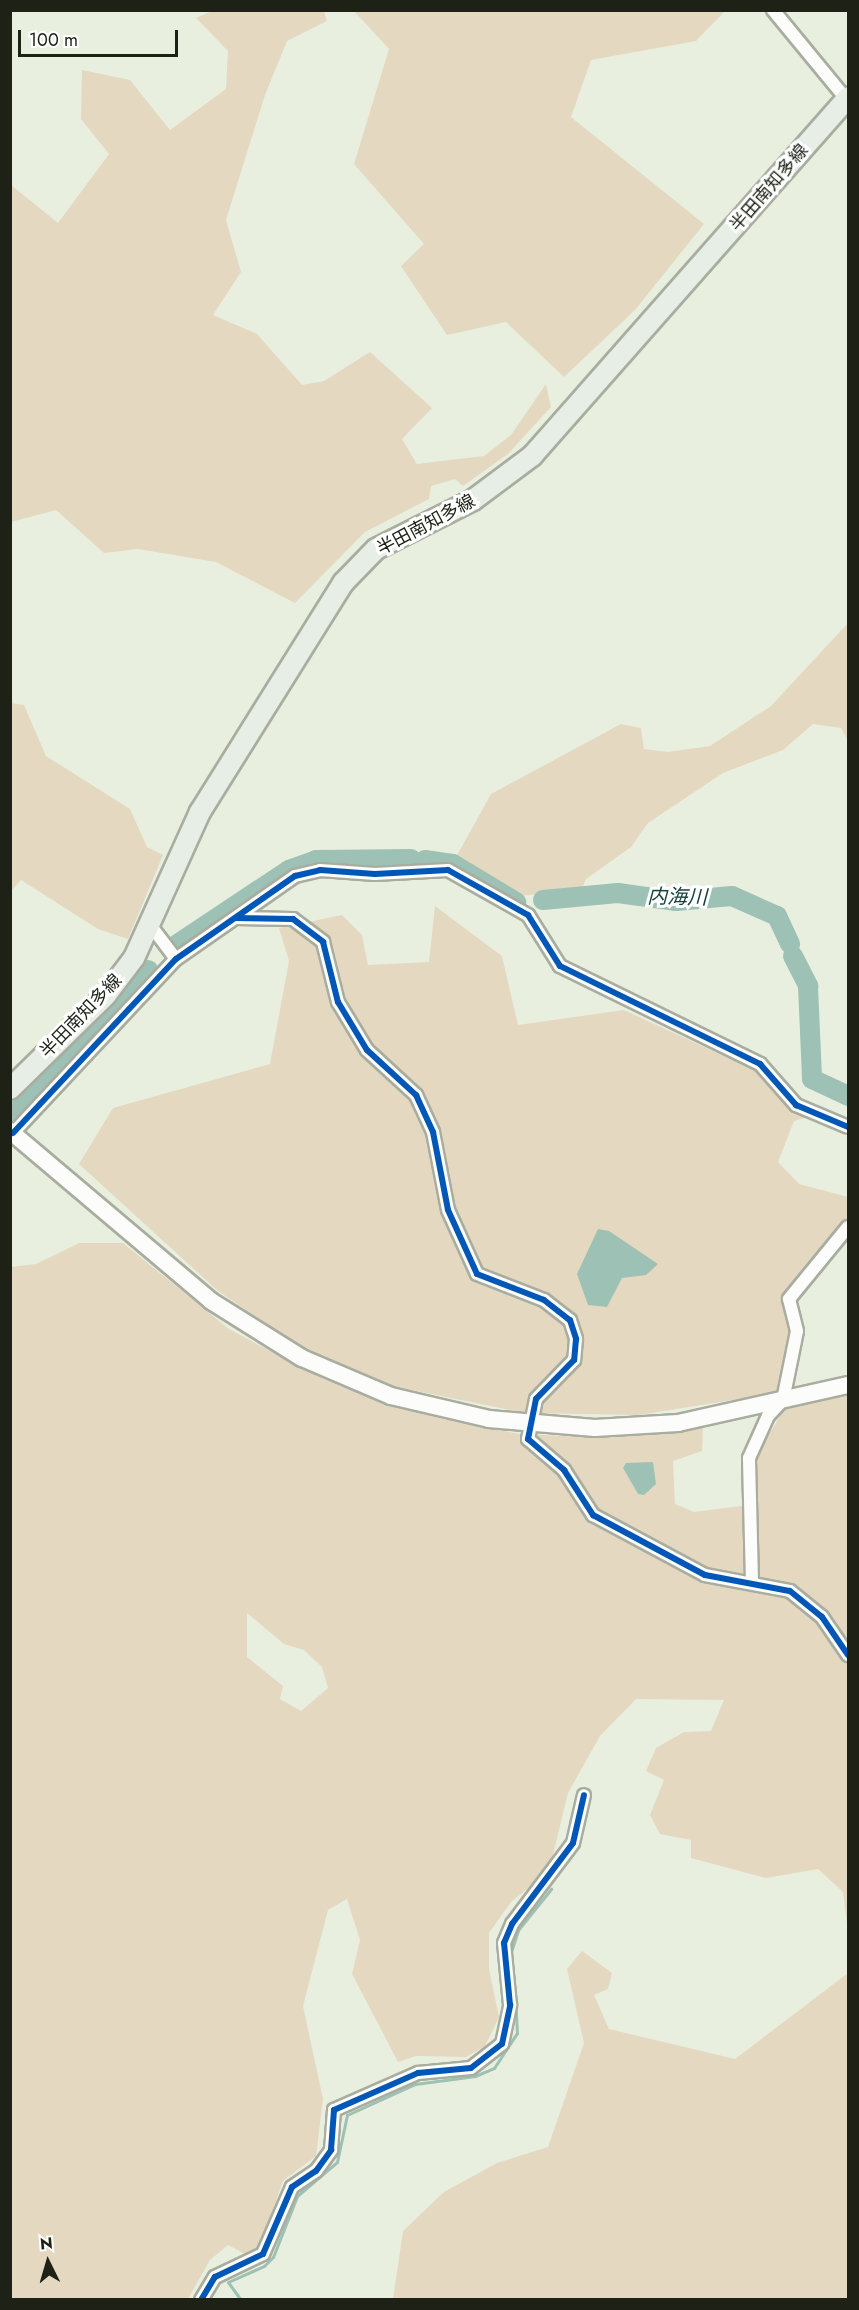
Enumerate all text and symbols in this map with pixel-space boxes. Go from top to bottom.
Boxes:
scale bar [21,18,182,56]
text: 100 m [29,27,78,53]
street label: 半田南知多線 [725,140,813,236]
street label: 半田南知多線 [373,490,479,560]
water label: 内海川 [647,884,707,910]
street label: 半田南知多線 [36,970,126,1062]
north arrow [18,2232,78,2292]
text: N [39,2232,54,2256]

